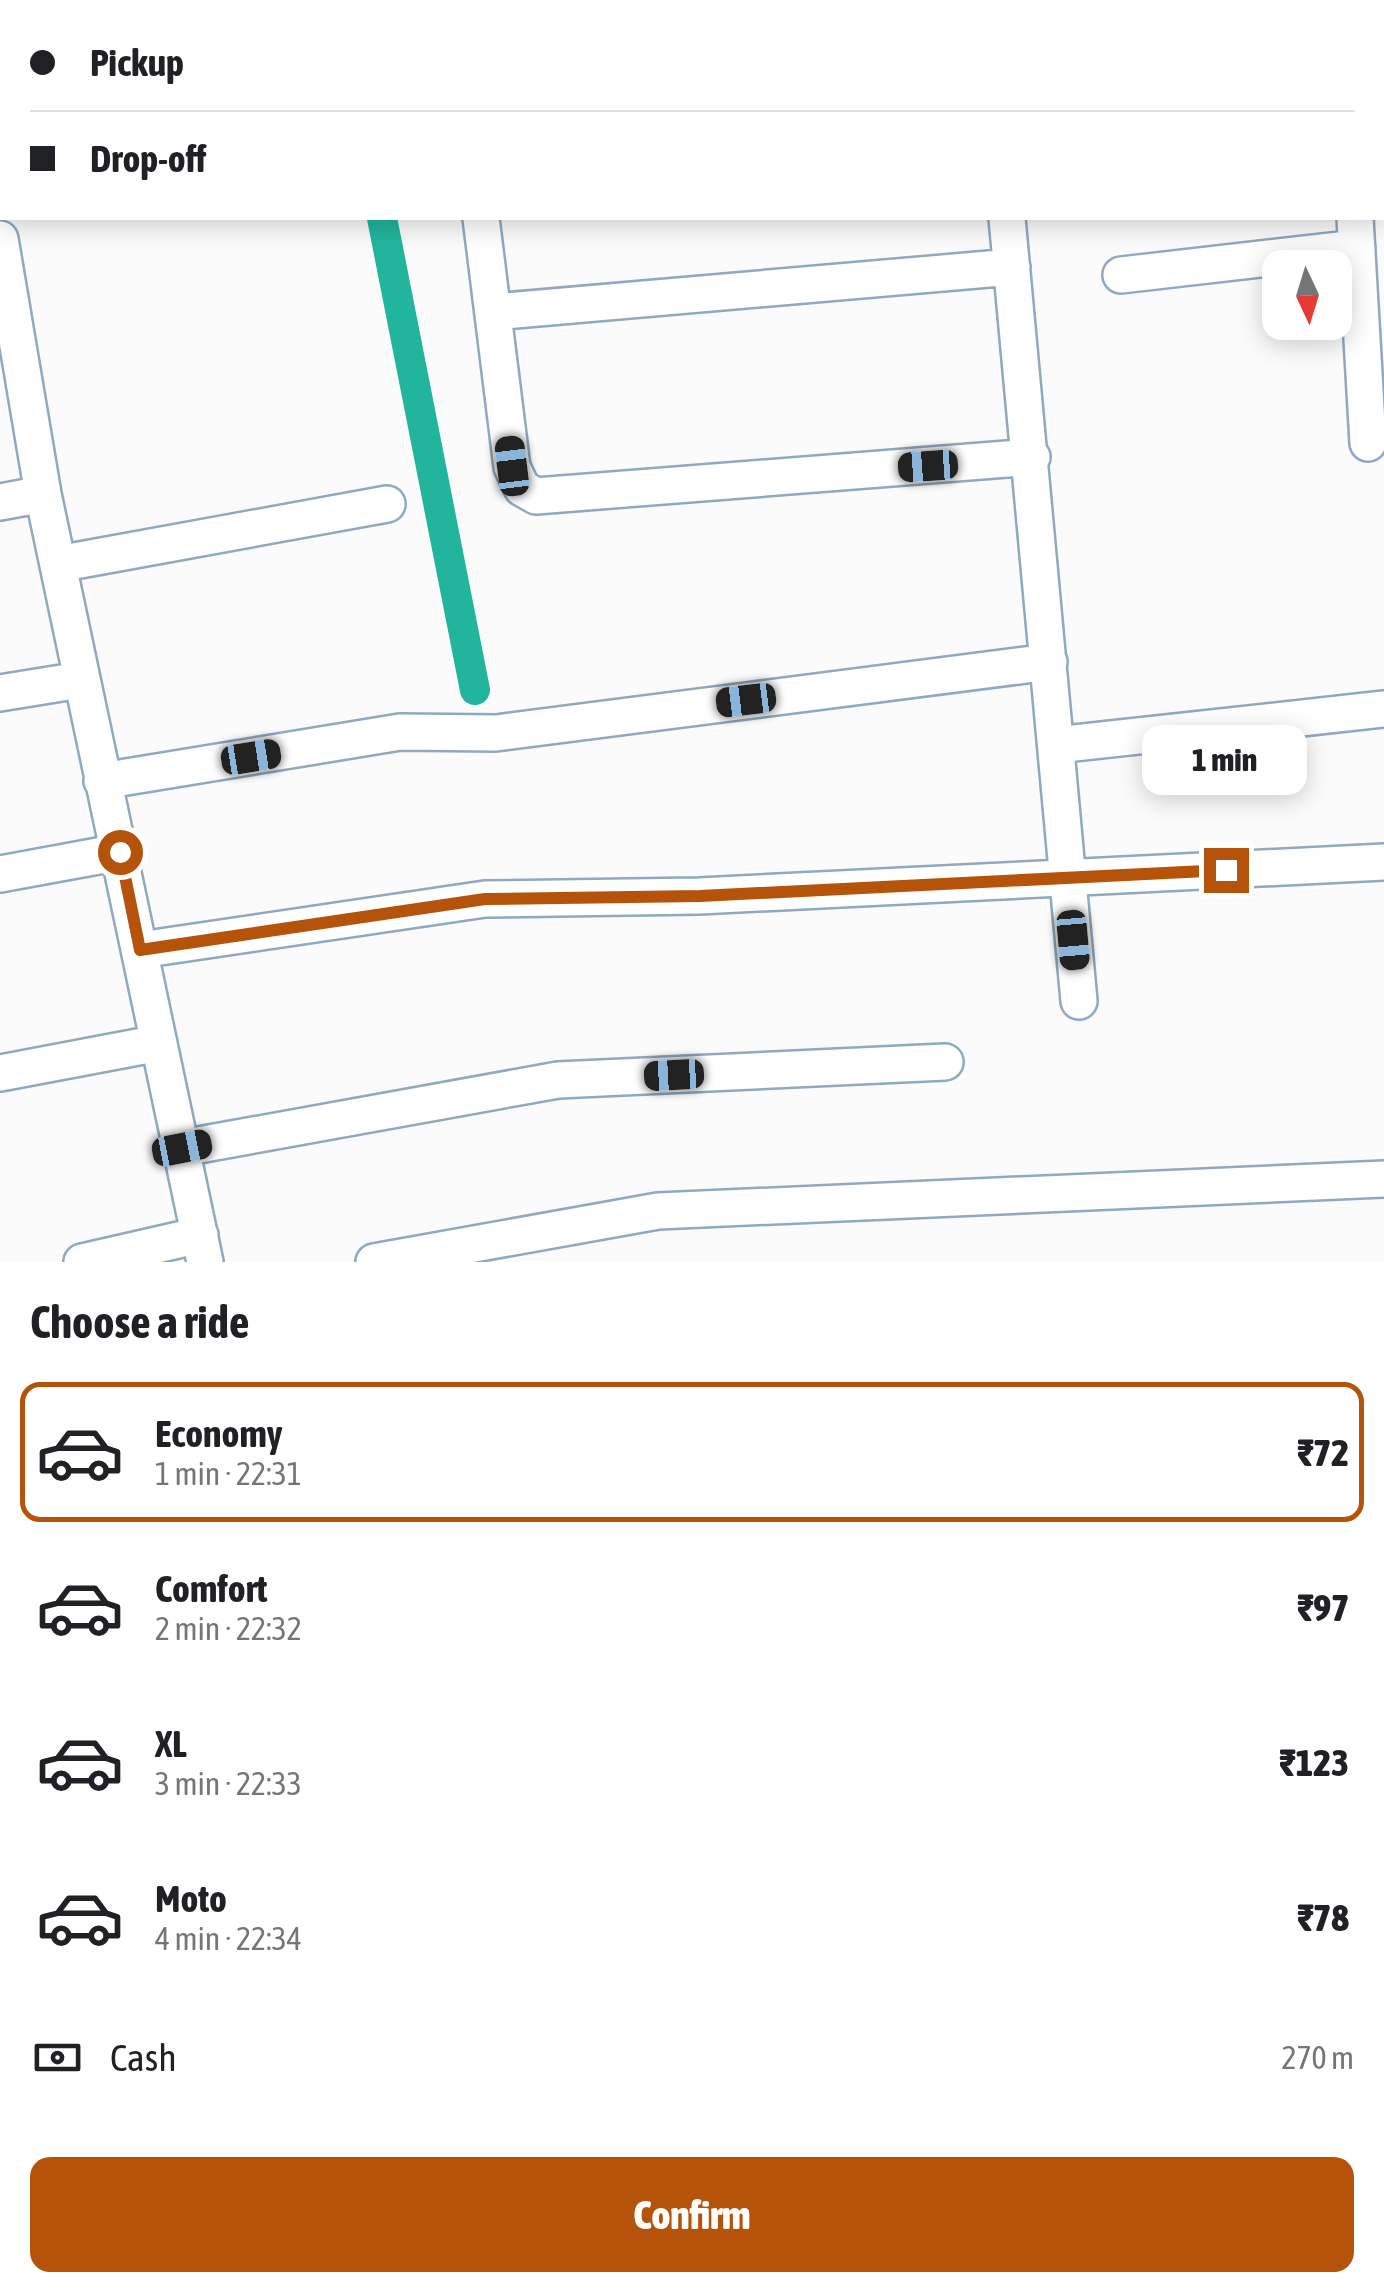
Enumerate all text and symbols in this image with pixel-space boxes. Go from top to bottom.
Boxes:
text: Pickup [90,41,184,84]
text: Drop-off [90,137,206,180]
north arrow [1262,250,1352,340]
map controls [1262,250,1352,340]
car [493,434,531,498]
car [897,449,959,483]
car [714,681,778,719]
callout: 1 min [1144,725,1308,795]
car [219,737,283,777]
text: 1 min [1192,741,1257,778]
route start [98,830,143,875]
route end [1204,848,1249,893]
car [1055,909,1091,971]
car [643,1058,705,1092]
car [150,1128,214,1168]
text: Choose a ride [30,1296,249,1348]
icon: car [35,1407,125,1497]
text: Economy [155,1412,282,1455]
text: ₹72 [1297,1431,1349,1474]
text: 1 min · 22:31 [155,1455,302,1492]
icon: car [35,1562,125,1652]
text: Comfort [155,1567,267,1610]
text: ₹97 [1297,1586,1349,1629]
text: 2 min · 22:32 [155,1610,302,1647]
icon: car [35,1717,125,1807]
text: XL [155,1722,187,1765]
text: ₹123 [1279,1741,1349,1784]
text: 3 min · 22:33 [155,1765,302,1802]
icon: car [35,1872,125,1962]
text: Moto [155,1877,227,1920]
text: ₹78 [1297,1896,1349,1939]
text: 4 min · 22:34 [155,1920,302,1957]
icon: cash [30,2030,85,2085]
text: Cash [110,2036,177,2079]
text: 270 m [1281,2039,1354,2076]
button: Confirm [30,2157,1354,2272]

